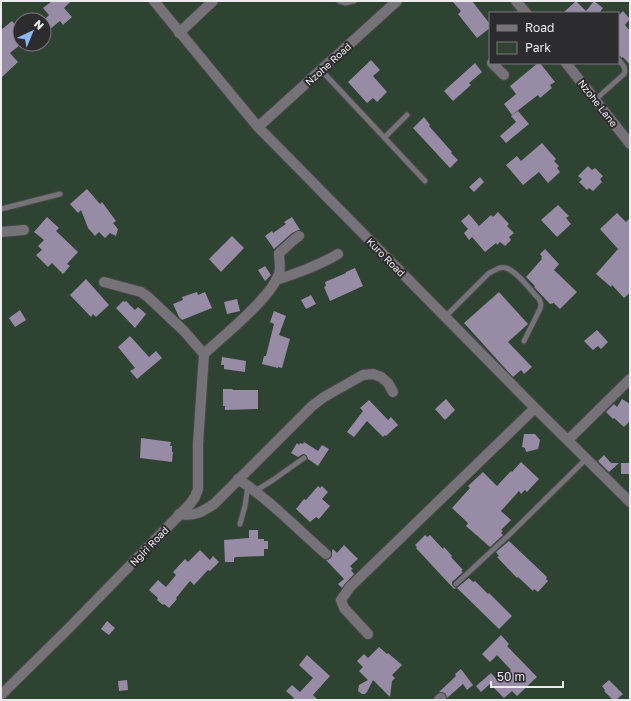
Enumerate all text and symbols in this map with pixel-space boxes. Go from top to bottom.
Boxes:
north arrow [12,12,52,52]
legend [489,12,619,64]
text: N [32,17,47,32]
text: Road [525,20,554,35]
street label: Nzohe Road [303,40,353,88]
text: Park [525,40,551,55]
street label: Nzohe Lane [576,77,620,129]
street label: Kuro Road [364,235,408,279]
street label: Ngiri Road [127,524,171,568]
scale bar [491,663,563,689]
text: 50 m [497,669,525,684]

